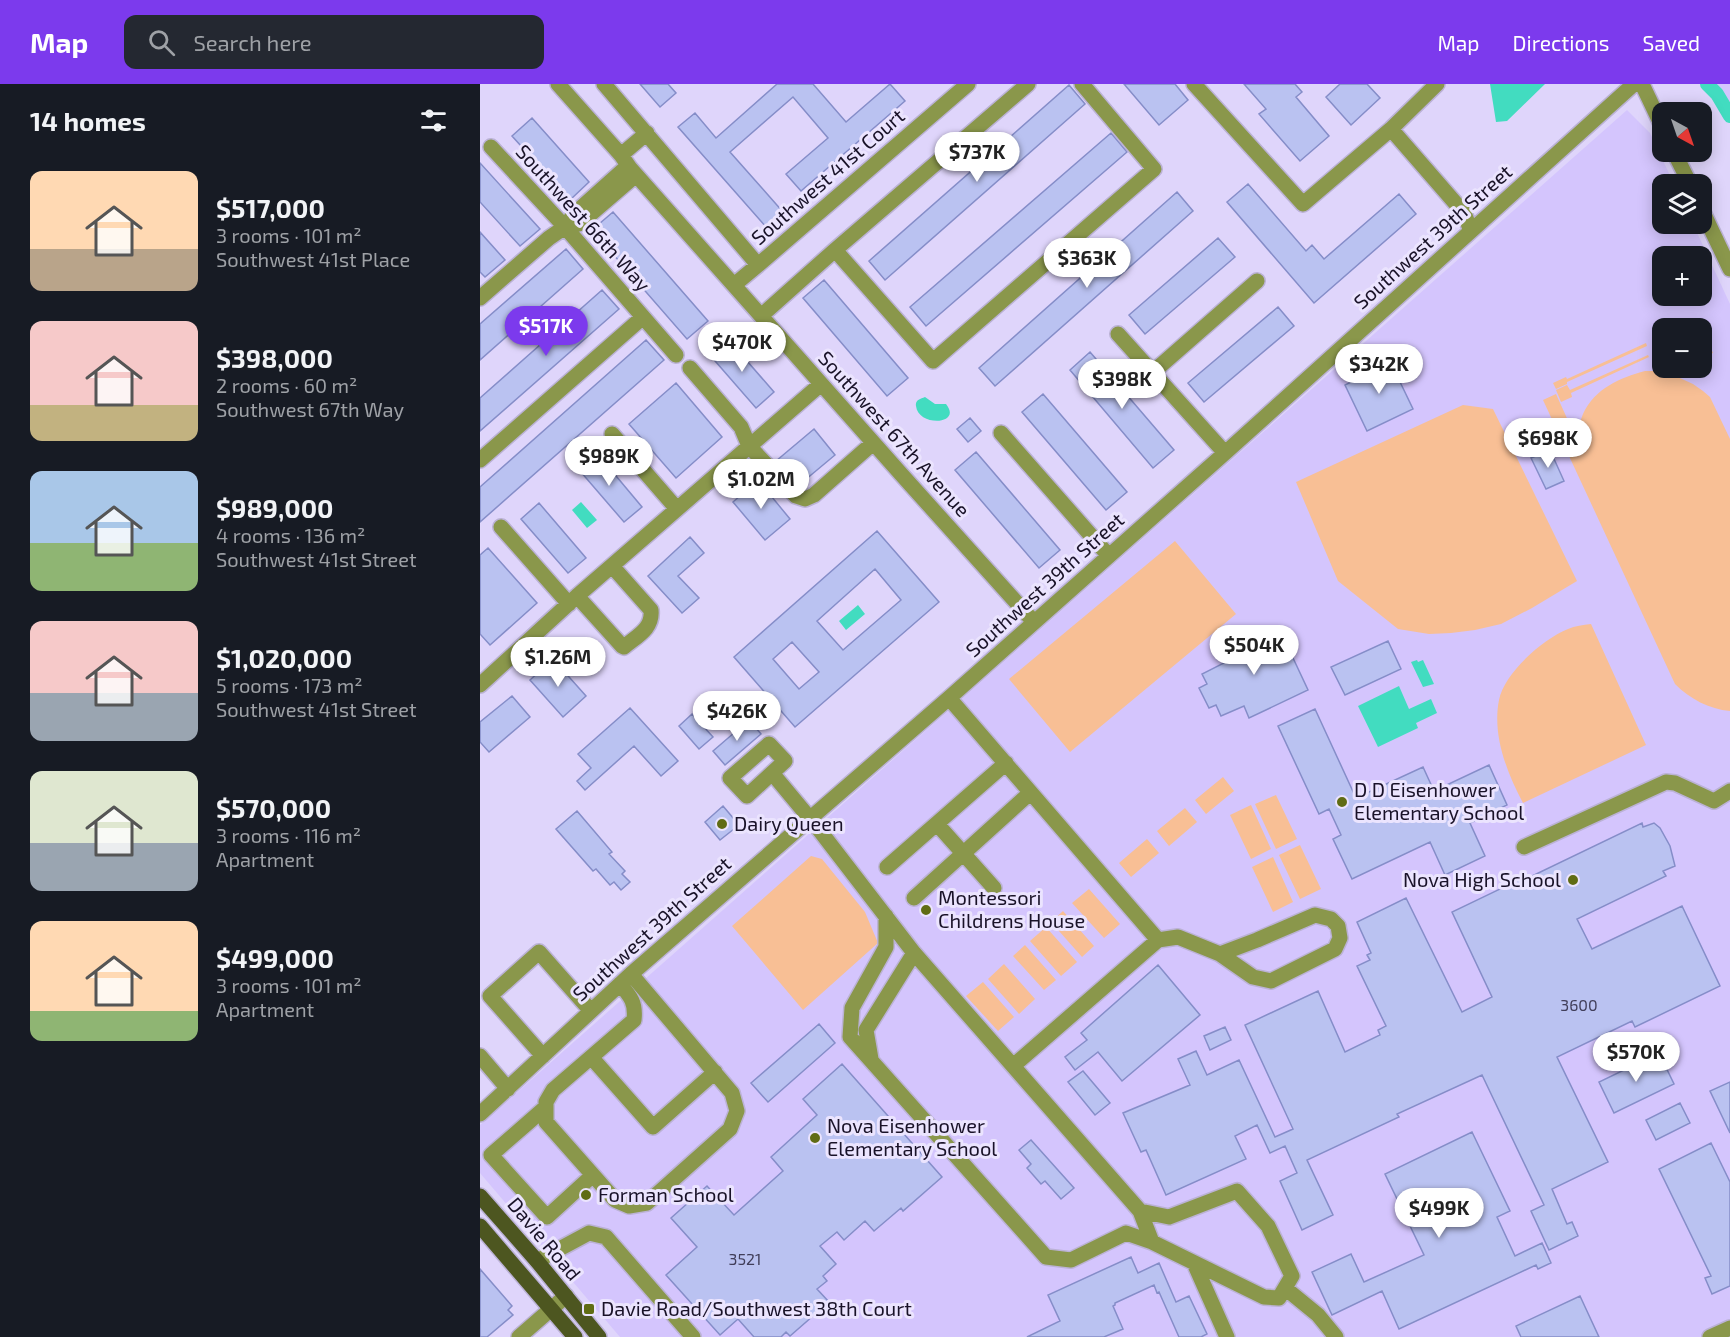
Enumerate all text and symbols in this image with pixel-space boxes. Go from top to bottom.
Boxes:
search box [124,15,544,69]
text: Map [30,25,88,59]
icon: search [145,26,178,59]
text: Search here [193,29,312,55]
text: Map [1437,30,1480,55]
text: Directions [1513,30,1609,55]
text: Saved [1642,30,1700,55]
north arrow [1652,102,1712,162]
map controls [1652,102,1712,378]
street label: Southwest 41st Court [746,103,909,249]
icon: filters [417,104,450,137]
text: 14 homes [30,105,146,136]
pin: $737K [935,132,1019,183]
street label: Southwest 66th Way [512,139,656,296]
text: $737K [949,139,1005,163]
street label: Southwest 39th Street [1348,159,1517,314]
button: layers [1652,174,1712,234]
text: $517,000 [216,192,325,223]
icon: home [78,195,150,267]
text: 3 rooms · 101 m² [216,223,362,247]
pin: $363K [1045,238,1129,289]
text: $363K [1058,245,1116,269]
button: + [1652,246,1712,306]
text: Southwest 41st Place [216,247,410,271]
pin: $517K [504,306,588,357]
text: $517K [519,313,573,337]
button: − [1652,318,1712,378]
pin: $470K [700,322,784,373]
text: $470K [712,329,772,353]
text: $398,000 [216,342,333,373]
pin: $342K [1337,344,1421,395]
icon: home [78,345,150,417]
street label: Southwest 67th Avenue [814,346,975,521]
text: $342K [1349,351,1409,375]
pin: $398K [1080,359,1164,410]
text: $398K [1092,366,1152,390]
text: 2 rooms · 60 m² [216,373,357,397]
text: Southwest 67th Way [216,397,404,421]
pin: $698K [1506,418,1590,469]
text: $698K [1518,425,1578,449]
pin: $989K [567,436,651,487]
text: $989K [579,443,639,467]
pin: $1.02M [712,459,810,510]
text: $1.02M [727,466,795,490]
text: $989,000 [216,492,333,523]
icon: home [78,495,150,567]
street label: Southwest 39th Street [960,507,1129,662]
text: 4 rooms · 136 m² [216,523,365,547]
text: Southwest 41st Street [216,547,417,571]
pin: $504K [1212,625,1296,676]
text: $504K [1224,632,1284,656]
pin: $1.26M [509,637,607,688]
text: $1,020,000 [216,642,352,673]
text: $1.26M [525,644,591,668]
icon: home [78,645,150,717]
text: 5 rooms · 173 m² [216,673,363,697]
pin: $426K [695,691,779,742]
text: Southwest 41st Street [216,697,417,721]
text: $426K [707,698,767,722]
place label: D D Eisenhower Elementary School [1354,777,1524,824]
text: $570,000 [216,792,331,823]
icon: home [78,795,150,867]
marker: D D Eisenhower Elementary School [1335,795,1349,809]
place label: Dairy Queen [734,811,844,835]
marker: Dairy Queen [715,817,729,831]
text: 3 rooms · 116 m² [216,823,361,847]
text: Apartment [216,847,314,871]
street label: Southwest 39th Street [567,851,736,1006]
place label: Nova High School [1403,867,1561,891]
marker: Nova High School [1566,873,1580,887]
place label: Montessori Childrens House [938,885,1085,932]
marker: Montessori Childrens House [919,903,933,917]
text: $499,000 [216,942,334,973]
icon: home [78,945,150,1017]
text: 3 rooms · 101 m² [216,973,362,997]
house number: 3600 [1560,995,1598,1014]
text: Apartment [216,997,314,1021]
pin: $570K [1594,1032,1678,1083]
text: $570K [1607,1039,1665,1063]
place label: Nova Eisenhower Elementary School [827,1113,997,1160]
marker: Nova Eisenhower Elementary School [808,1131,822,1145]
place label: Forman School [598,1182,734,1206]
marker: Forman School [579,1188,593,1202]
pin: $499K [1397,1188,1481,1239]
street label: Davie Road [503,1192,586,1285]
text: $499K [1409,1195,1469,1219]
house number: 3521 [729,1249,761,1268]
place label: Davie Road/Southwest 38th Court [601,1296,912,1320]
marker: Davie Road/Southwest 38th Court [582,1302,596,1316]

